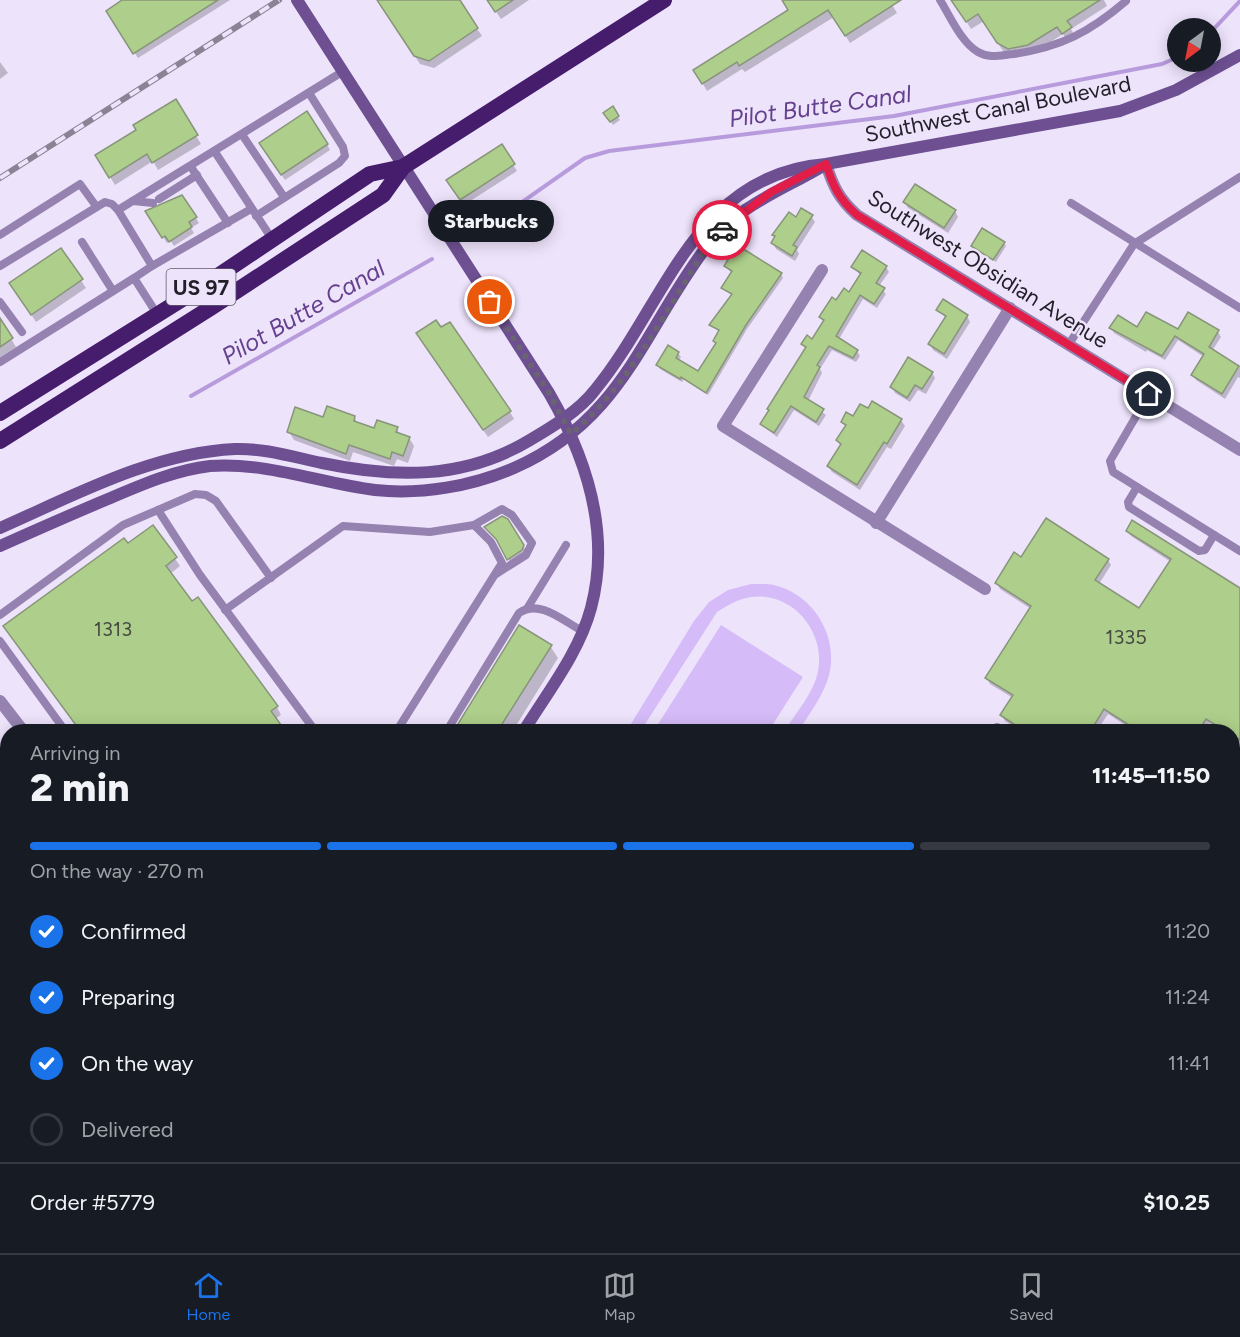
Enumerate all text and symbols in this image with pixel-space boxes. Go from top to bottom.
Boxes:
north arrow [1167,18,1221,72]
map controls [1167,18,1221,72]
street label: Southwest Canal Boulevard [863,70,1133,148]
water label: Pilot Butte Canal [727,79,914,133]
street label: Southwest Obsidian Avenue [863,184,1113,354]
callout: Starbucks [427,200,553,242]
courier [692,200,752,260]
text: Starbucks [444,209,538,233]
icon: car [706,214,739,247]
water label: Pilot Butte Canal [216,253,390,371]
road number: US 97 [166,269,236,305]
pin [464,276,515,327]
icon: bag [473,285,506,318]
pin [1123,368,1174,419]
icon: home [1132,377,1165,410]
house number: 1313 [94,617,132,641]
house number: 1335 [1105,625,1147,649]
text: Arriving in [30,741,120,765]
text: 11:45–11:50 [1092,762,1210,789]
text: 2 min [30,764,130,811]
text: On the way · 270 m [30,859,204,883]
icon: check [30,915,63,948]
text: Confirmed [81,918,186,945]
text: 11:20 [1164,919,1210,943]
icon: check [30,981,63,1014]
text: Preparing [81,984,175,1011]
text: 11:24 [1165,985,1210,1009]
icon: check [30,1047,63,1080]
text: On the way [81,1050,193,1077]
text: 11:41 [1168,1051,1210,1075]
text: Delivered [81,1116,174,1143]
text: Order #5779 [30,1189,155,1216]
text: $10.25 [1143,1189,1210,1216]
tab: Home [187,1269,230,1324]
tab: Map [603,1269,636,1324]
tab: Saved [1009,1269,1053,1324]

